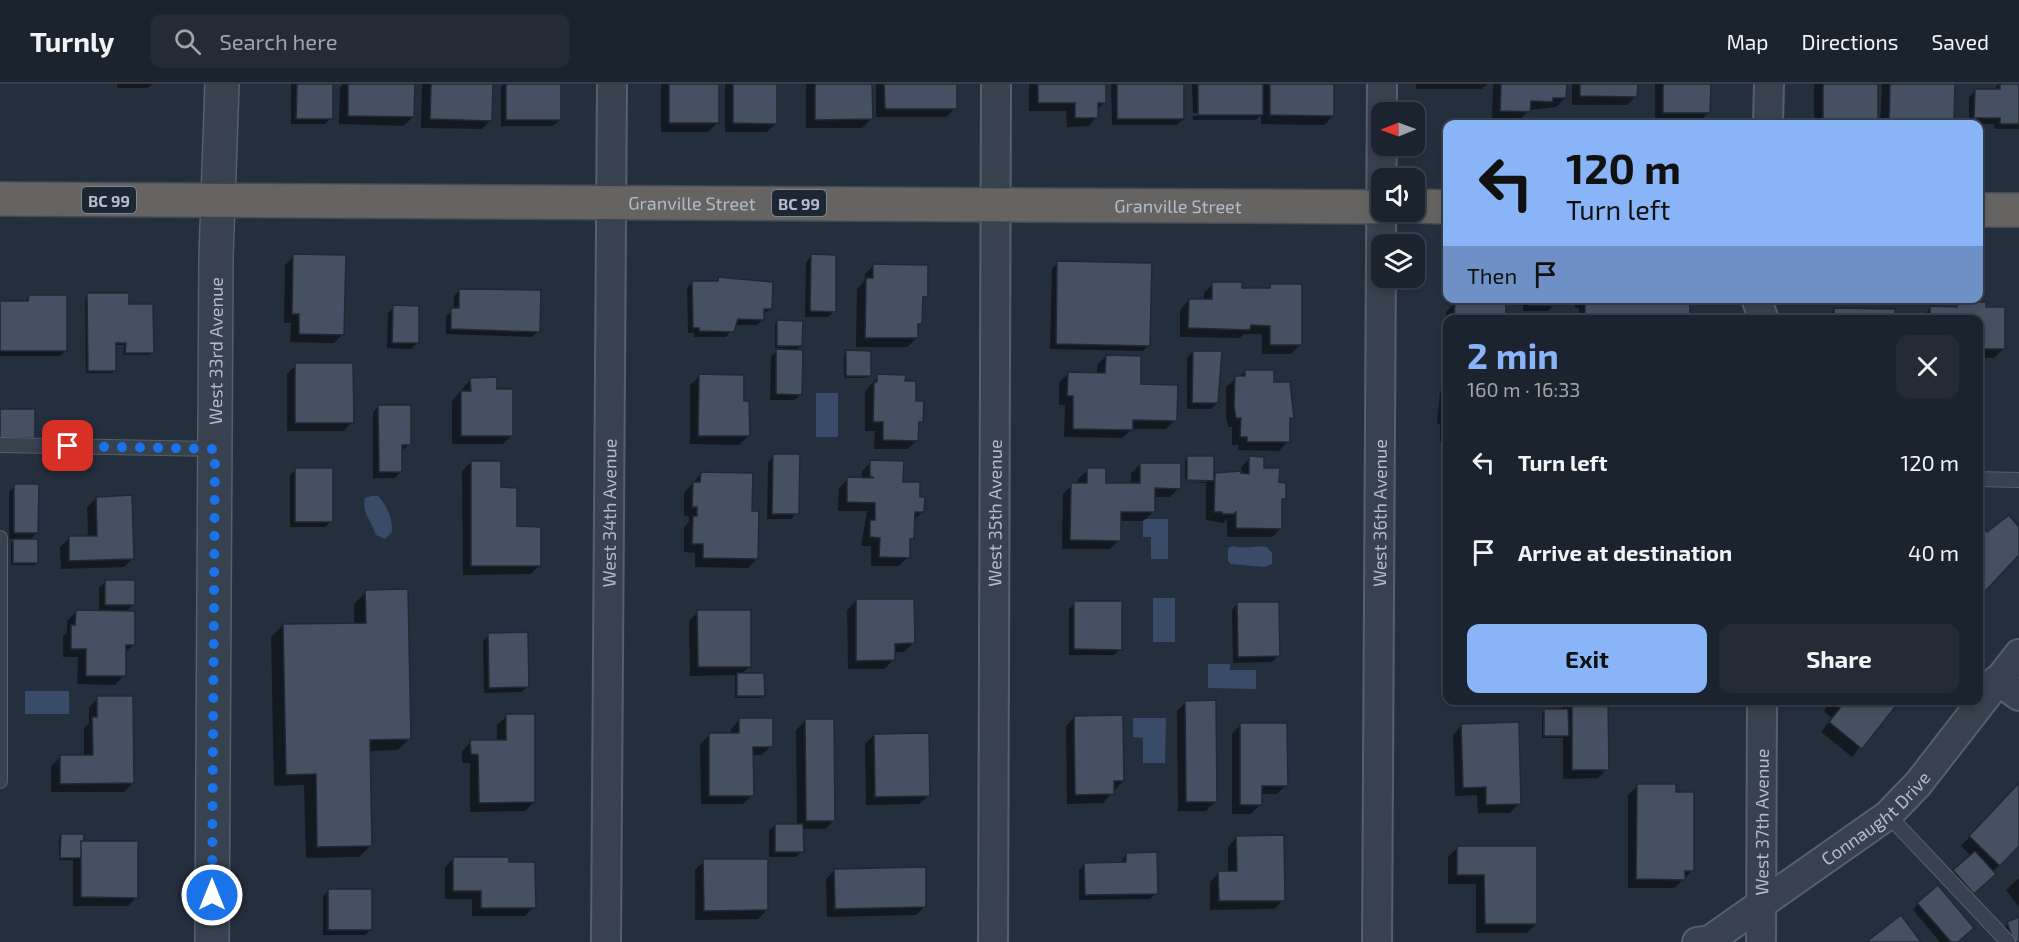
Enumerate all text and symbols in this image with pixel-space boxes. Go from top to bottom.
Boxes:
search box [150,14,570,68]
text: Turnly [30,24,114,58]
icon: search [171,25,204,58]
text: Search here [219,28,338,54]
text: Map [1726,29,1769,54]
text: Directions [1802,29,1898,54]
text: Saved [1931,29,1989,54]
north arrow [1371,102,1425,156]
map controls [1371,102,1425,288]
text: 120 m [1566,142,1681,192]
icon: left [1467,144,1545,222]
button: sound [1371,168,1425,222]
road number: BC 99 [82,187,136,213]
road number: BC 99 [772,190,826,216]
street label: Granville Street [628,192,756,214]
text: Turn left [1566,193,1670,225]
street label: Granville Street [1114,194,1242,217]
button: layers [1371,234,1425,288]
icon: arrive [1529,258,1562,291]
text: Then [1467,262,1517,288]
street label: West 33rd Avenue [204,277,227,425]
text: 2 min [1467,333,1559,376]
button: close [1896,335,1959,398]
text: 160 m · 16:33 [1467,377,1580,401]
pin [42,420,93,471]
icon: arrive [51,429,84,462]
street label: West 34th Avenue [597,439,621,587]
street label: West 35th Avenue [983,439,1006,587]
street label: West 36th Avenue [1368,439,1391,587]
icon: left [1467,446,1500,479]
text: Turn left [1518,449,1607,475]
text: 120 m [1900,449,1959,475]
icon: arrive [1467,536,1500,569]
text: Arrive at destination [1518,539,1732,565]
text: 40 m [1908,539,1959,565]
button: Exit [1467,624,1707,693]
button: Share [1719,624,1959,693]
street label: West 37th Avenue [1750,748,1773,896]
street label: Connaught Drive [1817,767,1935,870]
position arrow [180,863,244,927]

